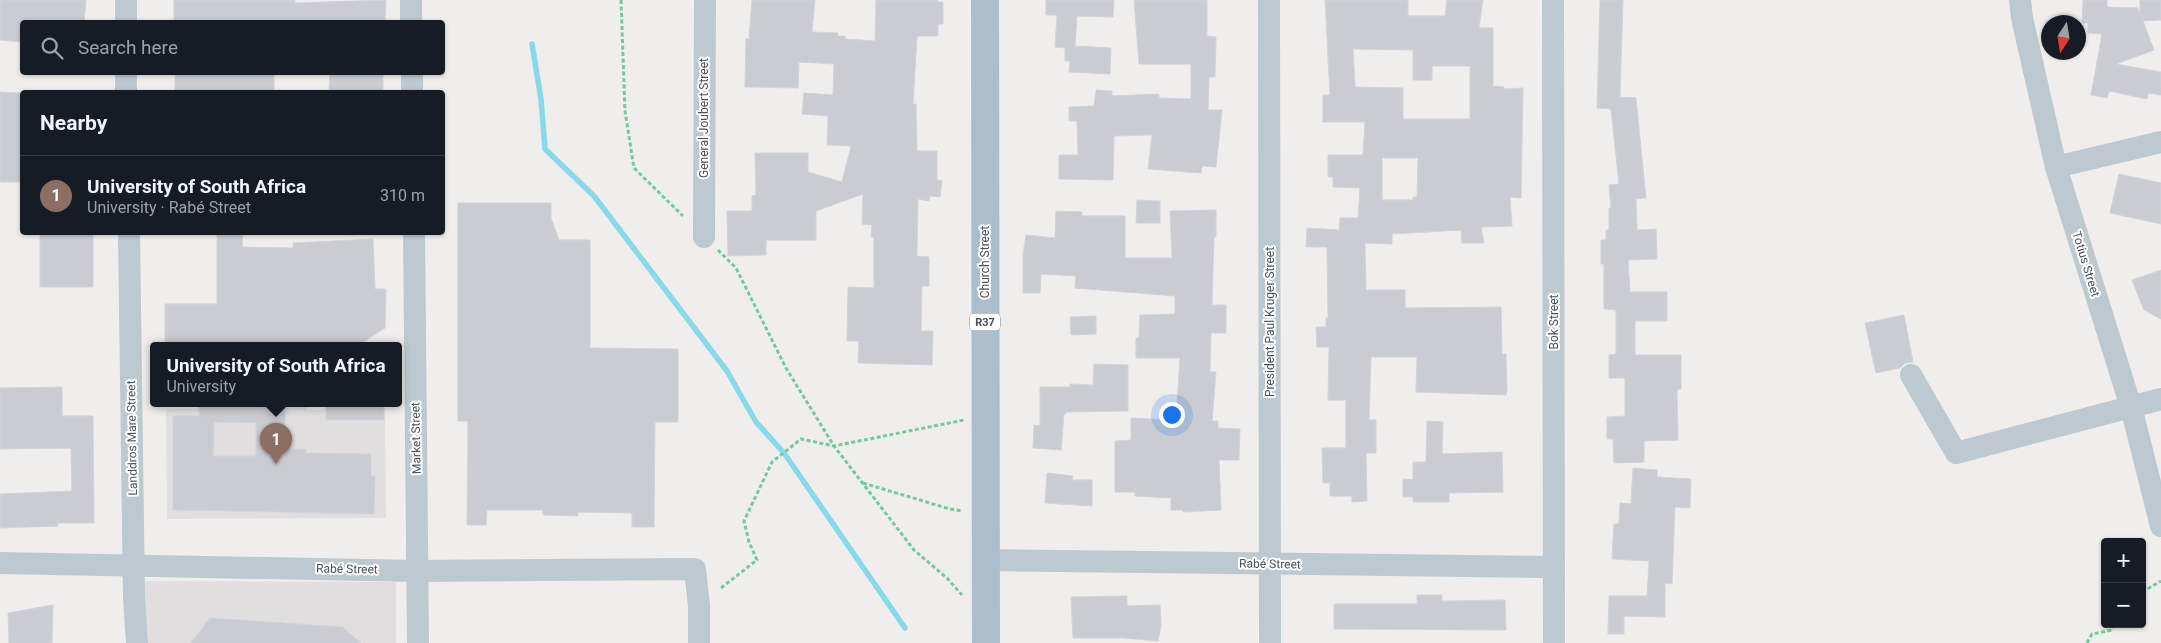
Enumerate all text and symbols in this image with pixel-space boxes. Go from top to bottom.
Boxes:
north arrow [2041,15,2086,60]
search box [20,20,445,75]
icon: search [38,34,66,62]
text: Search here [78,36,178,59]
street label: General Joubert Street [697,58,711,178]
text: Nearby [40,111,107,135]
text: University of South Africa [87,175,306,198]
text: 1 [51,186,61,205]
text: 310 m [380,186,425,205]
text: University · Rabé Street [87,198,251,217]
street label: Church Street [978,226,992,298]
street label: Totius Street [2069,230,2103,298]
street label: President Paul Kruger Street [1263,247,1277,397]
street label: Bok Street [1547,294,1561,350]
road number: R37 [970,314,1000,331]
popup [150,342,402,407]
text: University of South Africa [166,354,386,377]
text: University [166,377,236,396]
street label: Landdros Mare Street [124,380,140,496]
street label: Market Street [408,402,424,474]
your location [1159,402,1185,428]
pin: 1 [260,423,292,464]
map controls [2101,538,2146,628]
button: + [2101,538,2146,583]
street label: Rabé Street [1239,556,1301,572]
street label: Rabé Street [316,561,378,577]
button: − [2101,583,2146,628]

